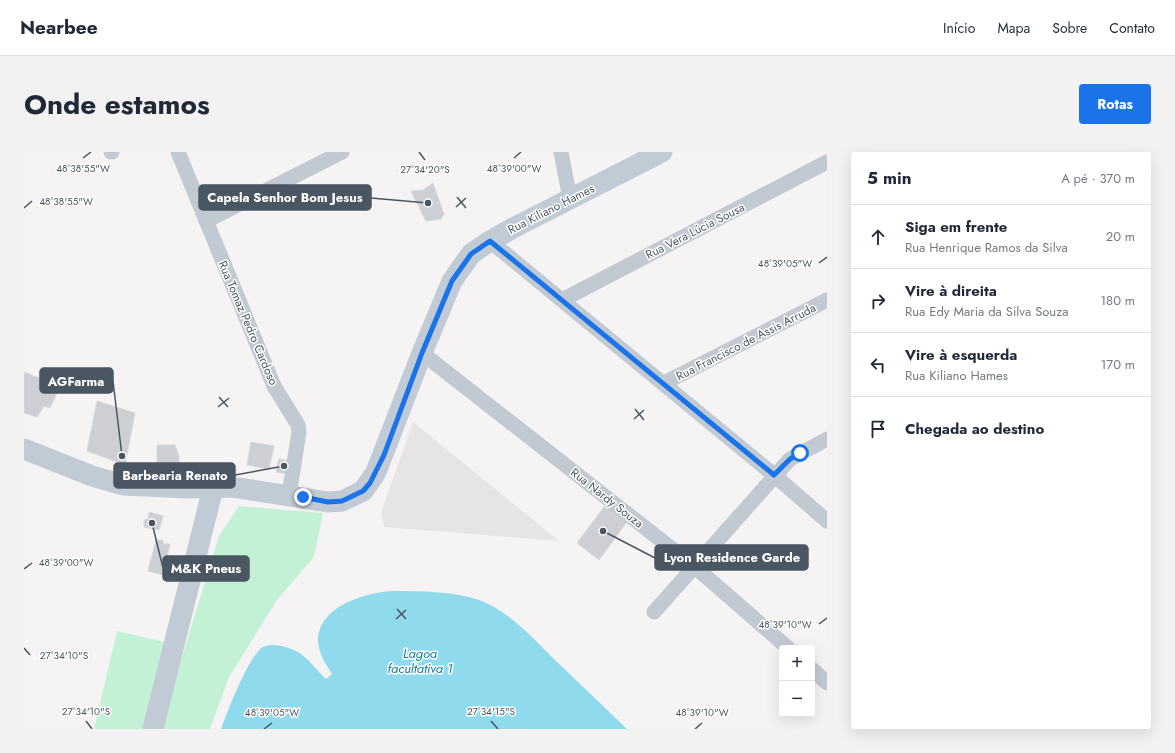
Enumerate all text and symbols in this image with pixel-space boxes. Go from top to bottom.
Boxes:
text: Nearbee [20,14,98,41]
text: Início [943,18,975,38]
text: Mapa [997,18,1030,38]
text: Sobre [1052,18,1087,38]
text: Contato [1109,18,1155,38]
text: Onde estamos [24,84,210,125]
button: Rotas [1079,84,1151,124]
text: 48°38'55"W [56,161,110,176]
text: 48°39'00"W [487,161,541,176]
text: 27°34'20"S [400,162,450,177]
text: 5 min [867,166,911,190]
text: A pé · 370 m [1061,169,1135,188]
street label: Rua Kiliano Hames [505,179,598,239]
callout: Capela Senhor Bom Jesus [199,185,371,210]
text: Capela Senhor Bom Jesus [207,188,363,207]
text: 48°38'55"W [39,194,93,209]
street label: Rua Vera Lúcia Sousa [642,198,748,264]
text: Siga em frente [905,216,1007,238]
icon: ahead [867,226,889,248]
text: 20 m [1106,227,1135,246]
text: Rua Henrique Ramos da Silva [905,238,1068,257]
text: 48°39'05"W [758,256,812,271]
street label: Rua Tomaz Pedro Cardoso [214,258,283,389]
text: Vire à direita [905,280,997,302]
icon: right [867,290,889,312]
text: 180 m [1100,291,1135,310]
street label: Rua Francisco de Assis Arruda [673,299,819,385]
text: Rua Edy Maria da Silva Souza [905,302,1068,321]
text: Vire à esquerda [905,344,1017,366]
icon: left [867,354,889,376]
text: 170 m [1100,355,1135,374]
text: Rua Kiliano Hames [905,366,1008,385]
callout: AGFarma [40,368,113,393]
text: AGFarma [47,372,104,391]
icon: arrive [867,418,889,440]
text: Chegada ao destino [905,418,1044,440]
route start [791,444,809,462]
callout: Barbearia Renato [114,463,235,488]
street label: Rua Nardy Souza [567,464,647,532]
text: Barbearia Renato [122,466,228,485]
route end [294,488,312,506]
callout: Lyon Residence Garde [655,545,808,570]
text: Lyon Residence Garde [664,548,801,567]
text: 48°39'00"W [39,555,93,570]
callout: M&K Pneus [163,556,249,581]
text: M&K Pneus [171,559,241,578]
text: 48°39'10"W [758,617,812,632]
water label: Lagoa facultativa 1 [387,644,453,678]
map controls [779,645,815,717]
button: + [779,645,815,681]
text: 27°34'10"S [40,648,89,663]
button: − [779,681,815,717]
text: 27°34'10"S [62,704,111,719]
text: 27°34'15"S [467,704,516,719]
text: 48°39'05"W [245,705,299,720]
text: 48°39'10"W [675,705,729,720]

